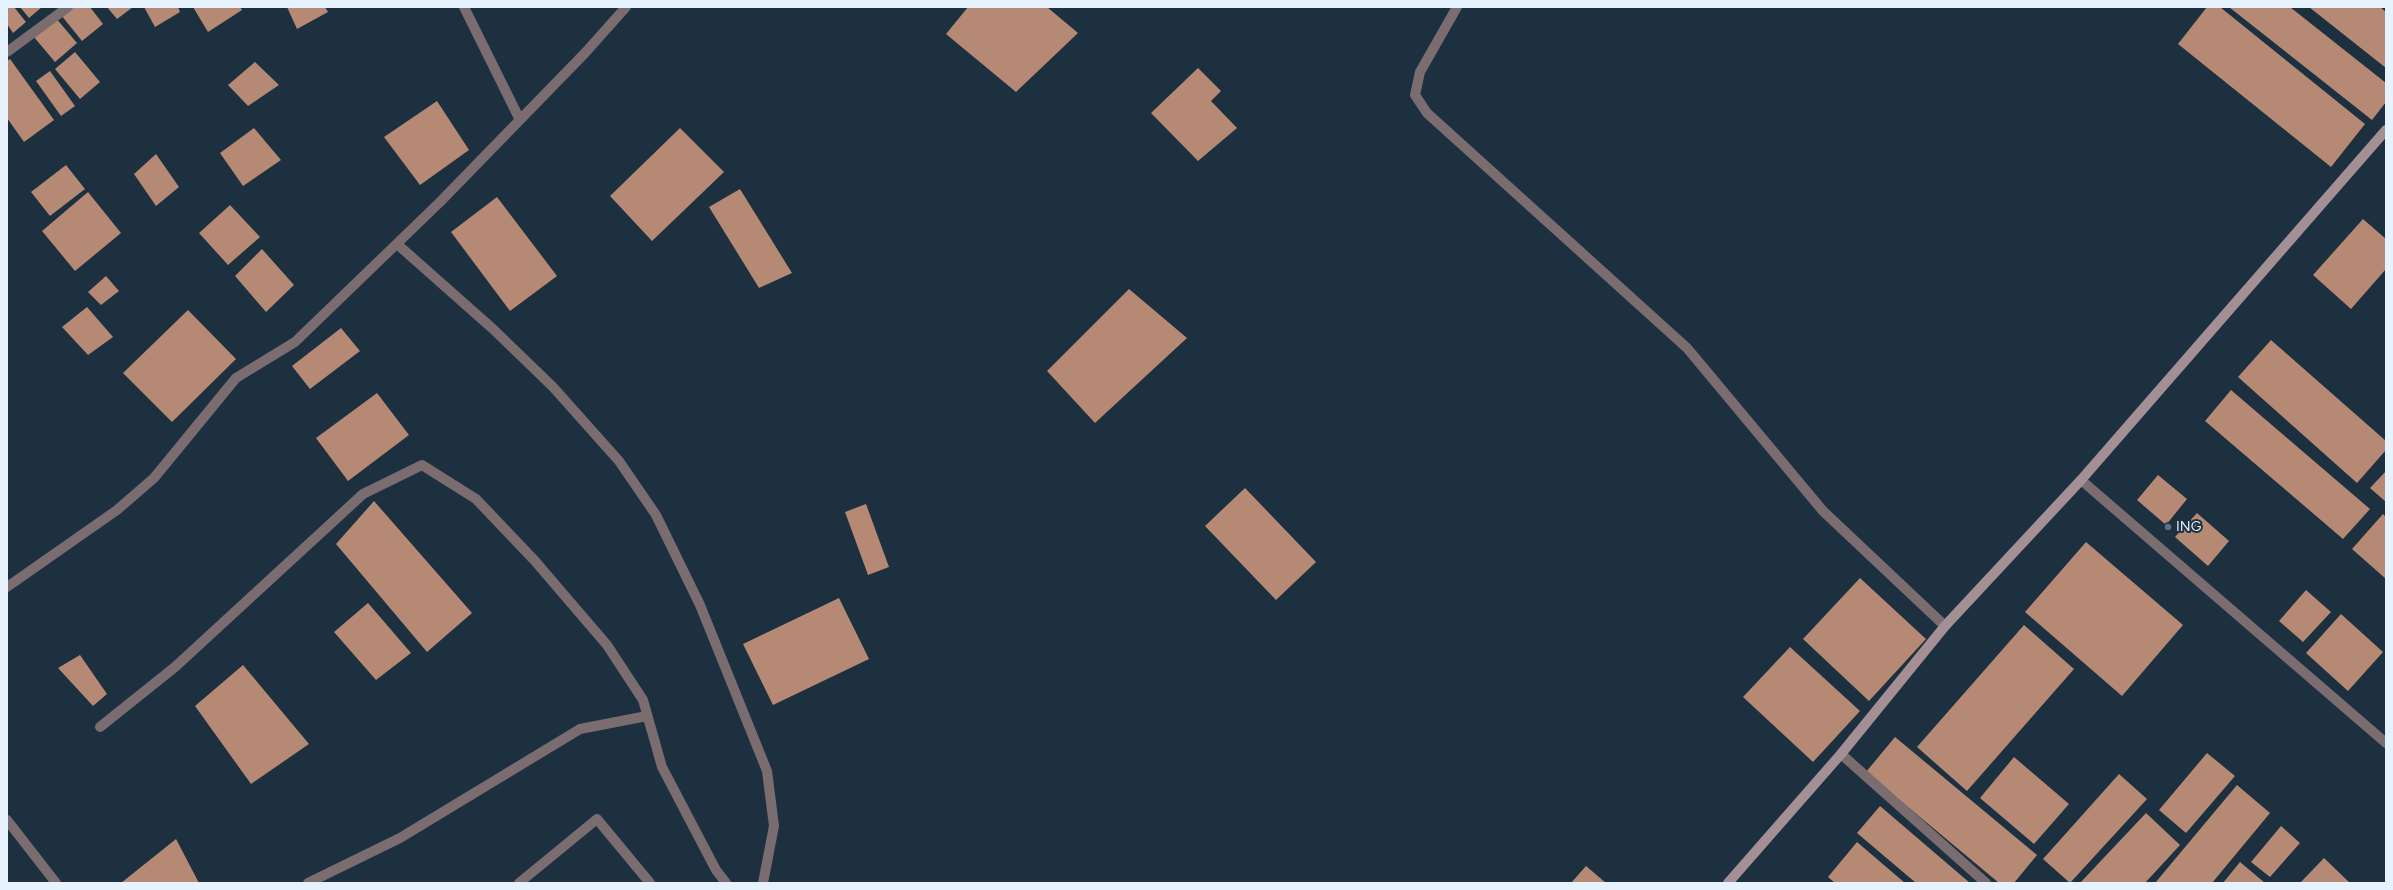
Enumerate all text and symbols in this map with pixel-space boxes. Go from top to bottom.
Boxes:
place label: ING [2176,519,2201,535]
marker: ING [2163,522,2173,532]

